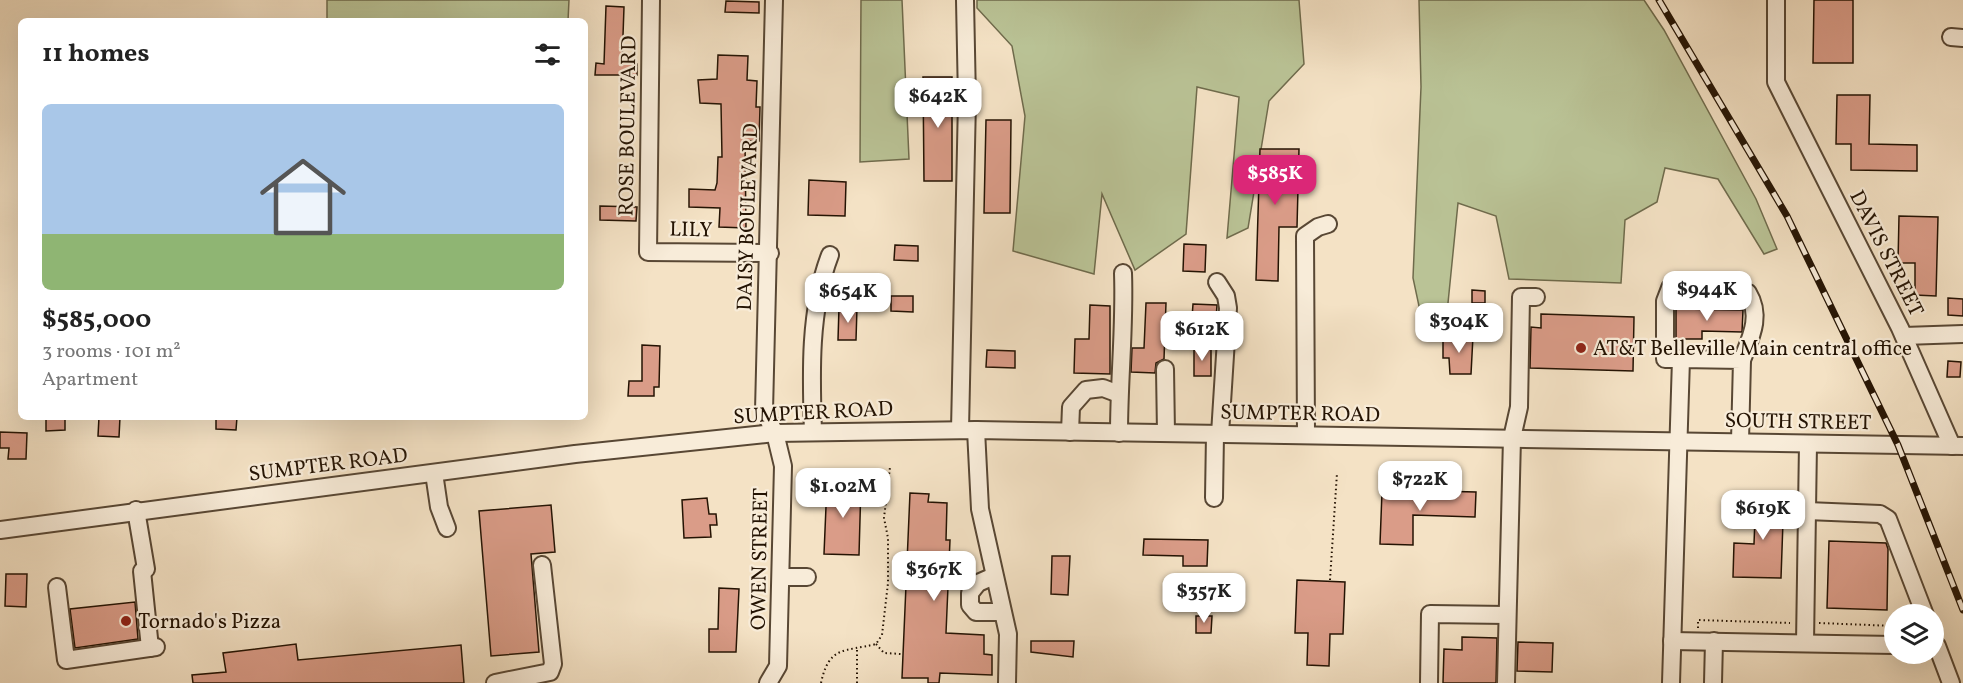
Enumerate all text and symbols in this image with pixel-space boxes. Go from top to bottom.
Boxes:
street label: ROSE BOULEVARD [612,35,645,217]
text: 11 homes [42,36,149,72]
icon: filters [531,38,564,71]
pin: $642K [896,78,980,129]
text: $642K [909,83,967,111]
street label: DAISY BOULEVARD [731,123,766,311]
icon: home [249,143,357,251]
pin: $585K [1233,155,1317,206]
text: $585K [1247,160,1303,188]
street label: DAVIS STREET [1841,186,1930,322]
street label: LILY [669,216,713,245]
pin: $944K [1665,271,1749,322]
pin: $654K [806,273,890,324]
text: $944K [1677,276,1737,304]
text: $654K [819,278,877,306]
text: $585,000 [42,302,151,338]
pin: $304K [1417,303,1501,354]
text: $304K [1429,308,1489,336]
pin: $612K [1160,311,1244,362]
text: $612K [1174,316,1230,344]
place label: AT&T Belleville Main central office [1593,335,1912,364]
text: 3 rooms · 101 m² [42,338,181,366]
marker: AT&T Belleville Main central office [1574,341,1588,355]
text: Apartment [42,366,138,394]
street label: SUMPTER ROAD [732,395,894,432]
street label: SUMPTER ROAD [1220,399,1380,430]
street label: SOUTH STREET [1724,407,1872,438]
street label: SUMPTER ROAD [247,441,409,490]
pin: $722K [1378,461,1462,512]
text: $722K [1392,466,1448,494]
pin: $1.02M [794,468,892,519]
text: $1.02M [810,473,876,501]
street label: OWEN STREET [745,488,776,631]
pin: $619K [1721,490,1805,541]
text: $619K [1735,495,1791,523]
pin: $367K [892,551,976,602]
text: $367K [906,556,962,584]
pin: $357K [1162,573,1246,624]
text: $357K [1176,578,1232,606]
map controls [1884,604,1944,664]
button: layers [1884,604,1944,664]
place label: Tornado's Pizza [138,608,281,637]
marker: Tornado's Pizza [119,614,133,628]

